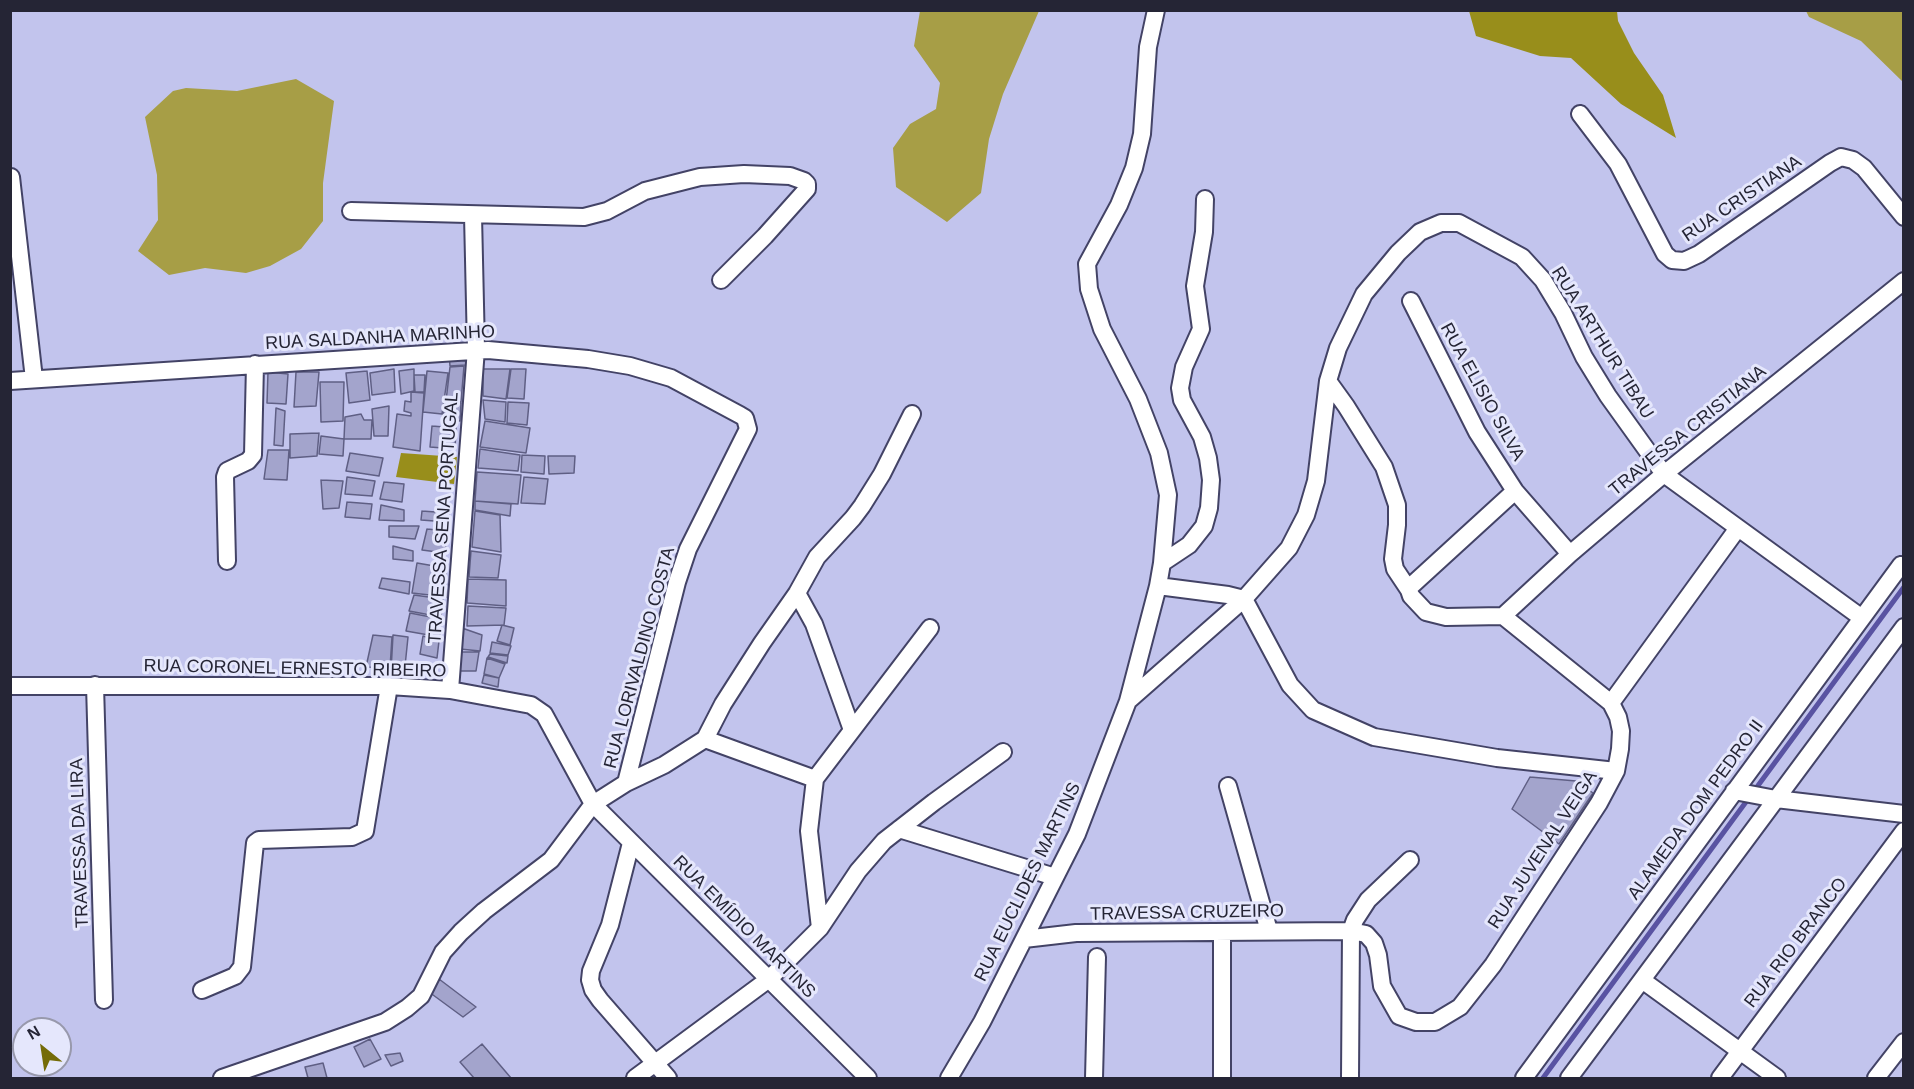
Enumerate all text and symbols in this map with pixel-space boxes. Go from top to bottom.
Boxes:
street label: RUA CRISTIANA [1678,151,1806,247]
street label: RUA ARTHUR TIBAU [1546,263,1658,423]
street label: RUA ELISIO SILVA [1435,319,1529,465]
street label: RUA SALDANHA MARINHO [265,321,495,355]
street label: TRAVESSA CRISTIANA [1605,361,1771,501]
street label: TRAVESSA SENA PORTUGAL [424,391,464,645]
street label: RUA LORIVALDINO COSTA [600,545,680,771]
street label: RUA CORONEL ERNESTO RIBEIRO [143,656,447,682]
street label: ALAMEDA DOM PEDRO II [1623,716,1769,904]
street label: TRAVESSA DA LIRA [66,758,94,928]
street label: RUA JUVENAL VEIGA [1484,767,1602,933]
street label: RUA EUCLIDES MARTINS [970,779,1086,985]
street label: RUA EMÍDIO MARTINS [668,851,820,1003]
street label: RUA RIO BRANCO [1740,874,1852,1012]
street label: TRAVESSA CRUZEIRO [1090,901,1284,925]
north arrow [12,1017,72,1077]
text: N [24,1022,43,1043]

